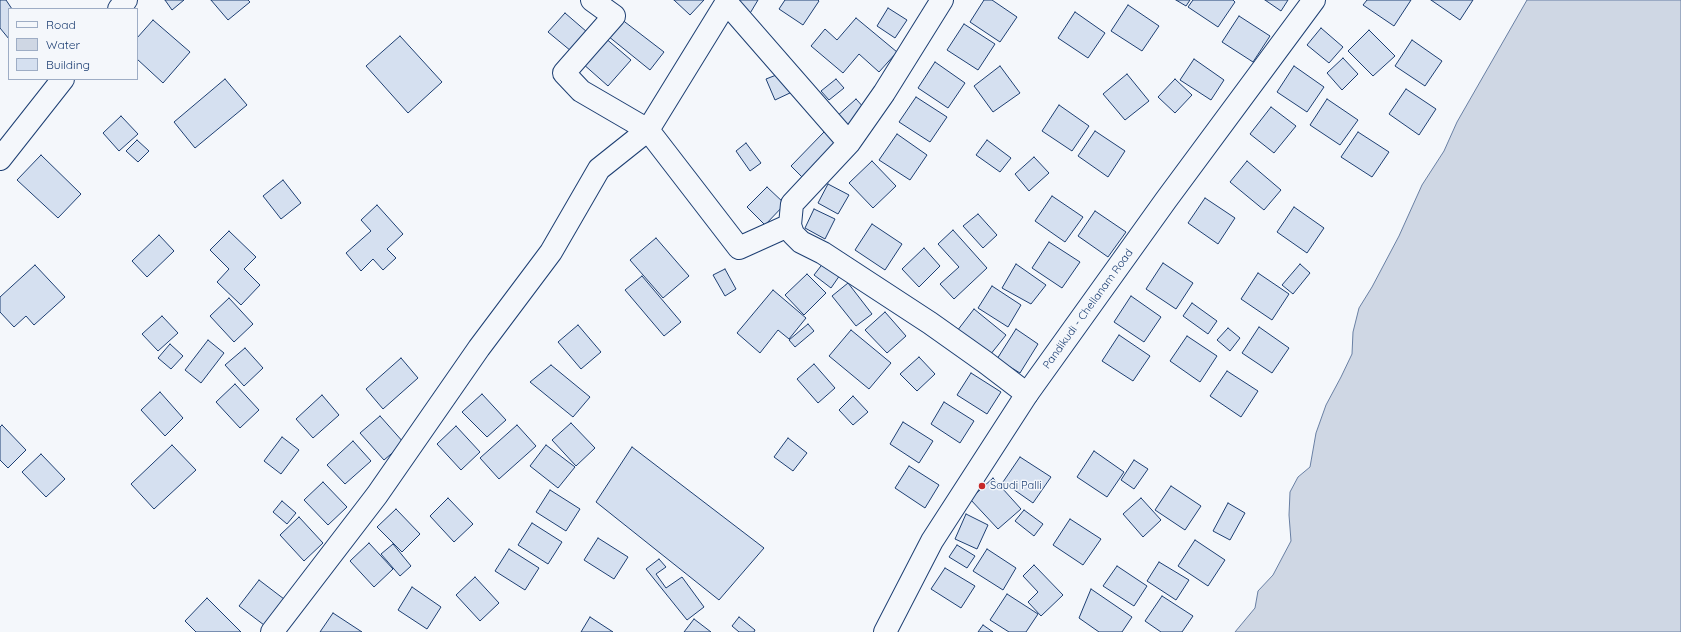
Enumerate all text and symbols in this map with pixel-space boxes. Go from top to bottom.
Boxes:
legend [8,8,138,80]
text: Road [46,17,76,32]
text: Water [46,37,80,52]
text: Building [46,57,90,72]
street label: Pandikudi - Chellanam Road [1040,247,1136,371]
place label: Saudi Palli [990,479,1042,493]
marker: Saudi Palli [977,481,987,491]

